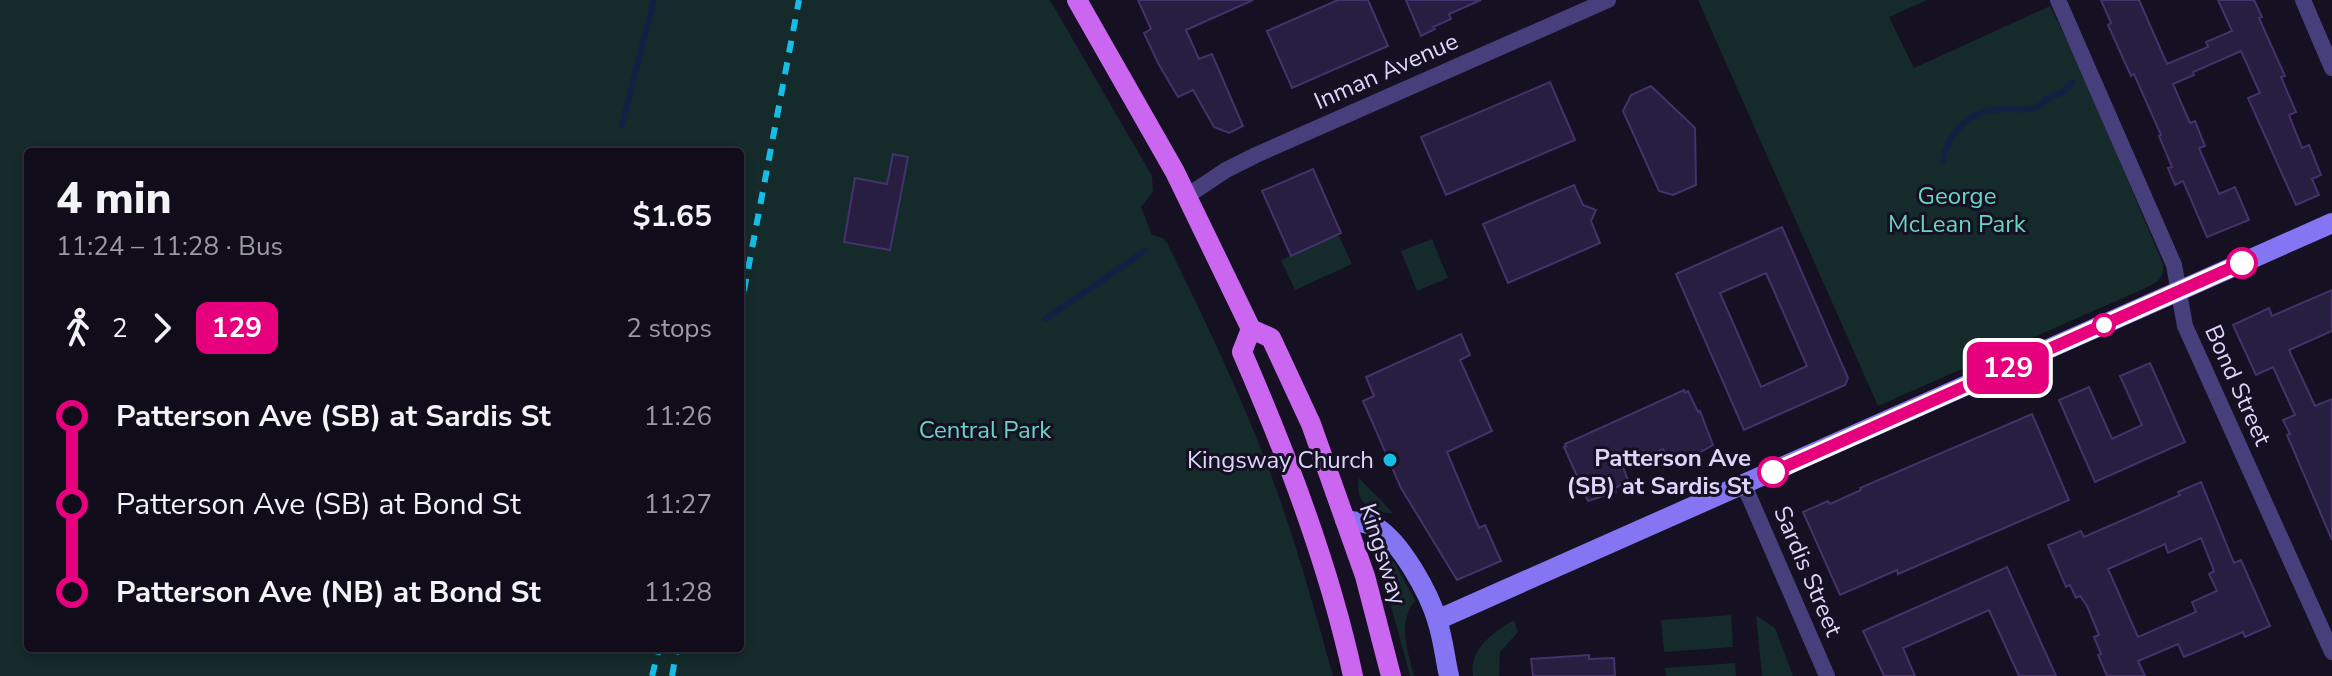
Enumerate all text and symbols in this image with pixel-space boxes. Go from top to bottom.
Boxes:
street label: Inman Avenue [1309,25,1463,117]
text: 4 min [56,169,172,229]
park label: George McLean Park [1888,180,2027,240]
text: $1.65 [633,196,712,237]
text: 11:24 – 11:28 · Bus [56,229,283,264]
unlabelled marker [2227,248,2257,278]
icon: walk [56,306,100,350]
icon: forward [140,306,184,350]
text: 129 [212,309,262,347]
text: 2 [112,311,128,346]
text: 2 stops [626,311,712,346]
unlabelled marker [2093,314,2115,336]
street label: Bond Street [2197,320,2279,451]
line badge: 129 [1962,342,2054,394]
text: 129 [1983,349,2033,387]
text: Patterson Ave (SB) at Sardis St [116,396,551,437]
text: 11:26 [644,399,712,434]
park label: Central Park [919,414,1052,446]
place label: Patterson Ave (SB) at Sardis St [1566,442,1752,502]
place label: Kingsway Church [1187,444,1374,476]
marker: Kingsway Church [1381,451,1399,469]
marker: Patterson Ave (SB) at Sardis St [1758,457,1788,487]
text: Patterson Ave (SB) at Bond St [116,484,521,525]
text: 11:27 [644,487,712,522]
street label: Kingsway [1352,499,1415,609]
street label: Sardis Street [1766,501,1850,642]
text: Patterson Ave (NB) at Bond St [116,572,541,613]
text: 11:28 [644,575,712,610]

